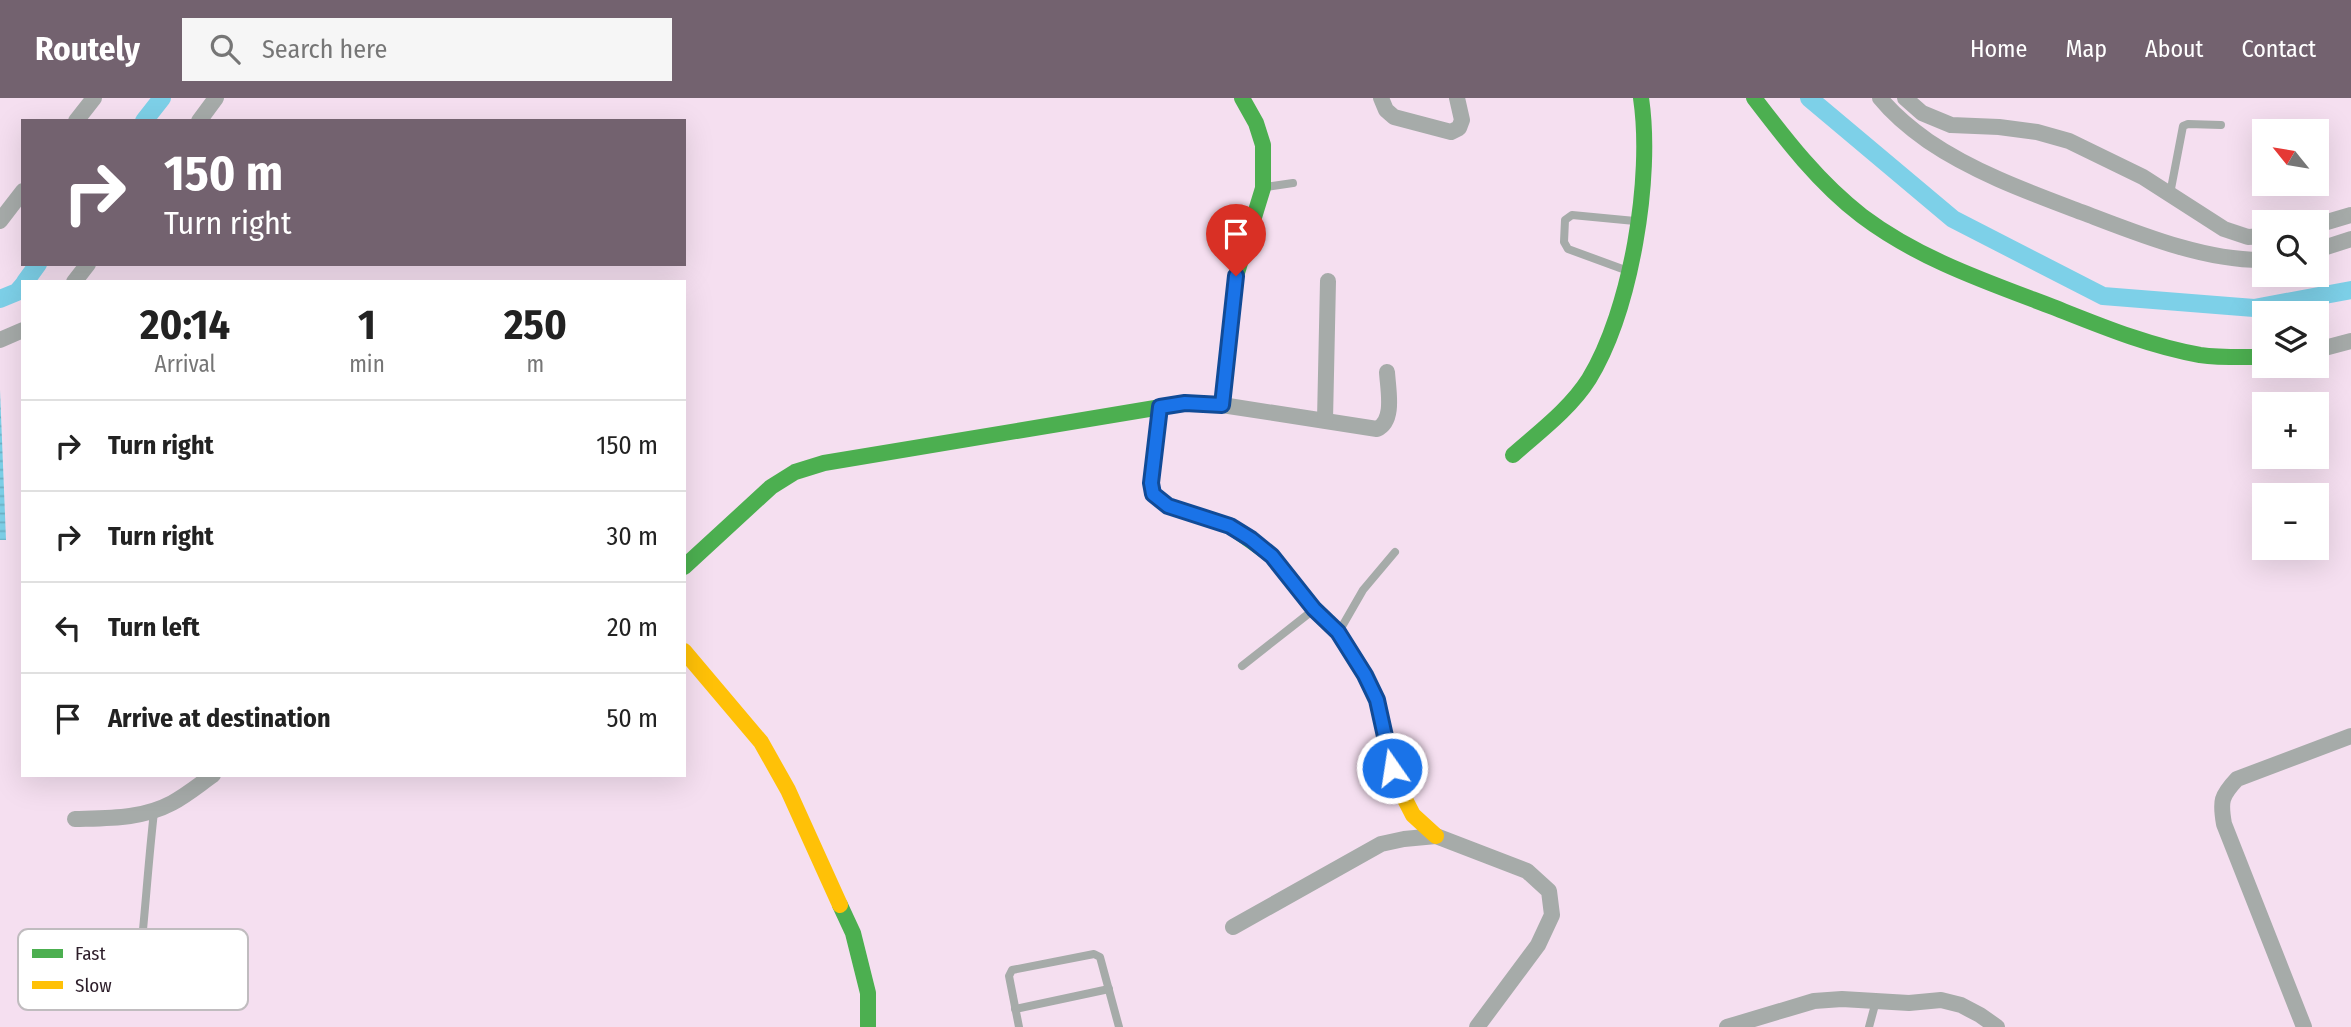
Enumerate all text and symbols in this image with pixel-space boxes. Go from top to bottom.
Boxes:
search box [182,18,672,81]
text: Routely [35,29,140,69]
icon: search [206,30,244,68]
text: Search here [262,34,387,65]
text: Home [1970,35,2027,63]
text: Map [2065,35,2107,63]
text: About [2145,35,2203,63]
text: Contact [2241,35,2316,63]
north arrow [2252,119,2329,196]
map controls [2252,119,2329,560]
text: 150 m [164,144,283,203]
icon: right [49,147,140,238]
text: Turn right [164,204,291,242]
pin [1206,204,1266,276]
button: search [2252,210,2329,287]
icon: arrive [1217,215,1255,253]
text: 20:14 [140,300,230,350]
text: 1 [358,300,376,350]
text: 250 [504,300,567,350]
button: layers [2252,301,2329,378]
text: Arrival [155,350,216,378]
text: min [349,350,385,378]
text: m [527,350,544,378]
button: + [2252,392,2329,469]
icon: right [49,427,87,465]
text: Turn right [108,430,214,461]
text: 150 m [596,430,658,461]
button: − [2252,483,2329,560]
icon: right [49,518,87,556]
text: Turn right [108,521,214,552]
text: 30 m [607,521,658,552]
icon: left [49,609,87,647]
text: Turn left [108,612,200,643]
text: 20 m [607,612,658,643]
icon: arrive [49,700,87,738]
text: Arrive at destination [108,703,331,734]
text: 50 m [606,703,658,734]
position arrow [1355,731,1429,805]
legend [18,929,248,1010]
text: Fast [75,942,106,965]
text: Slow [75,974,112,997]

